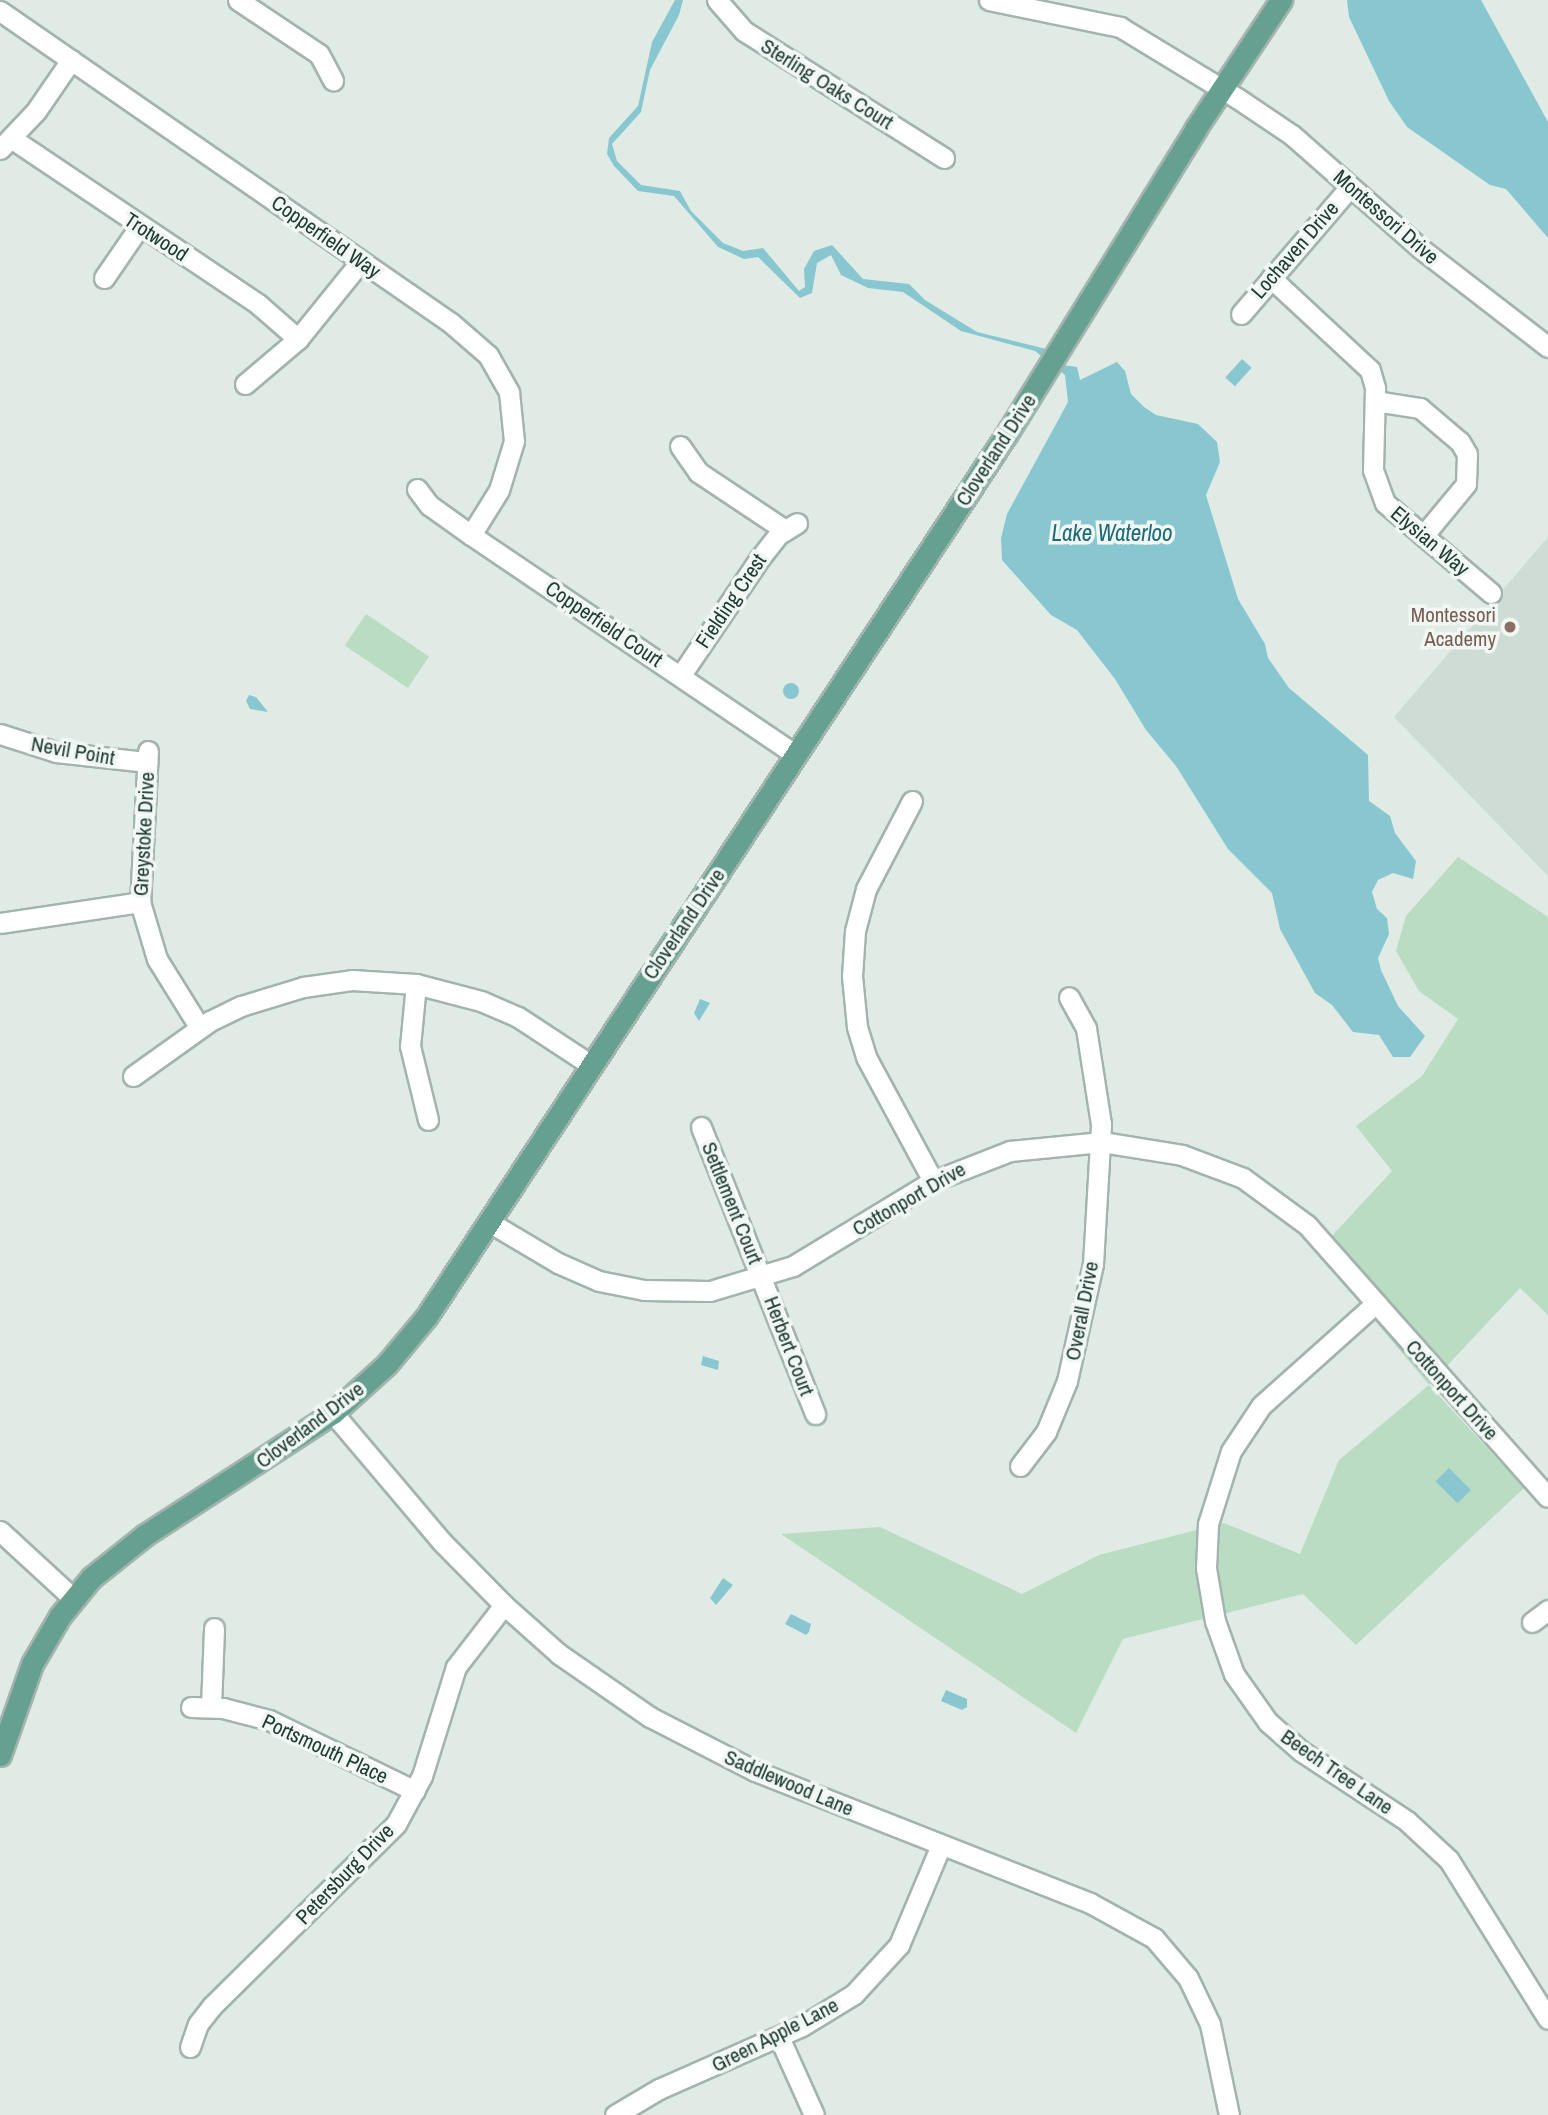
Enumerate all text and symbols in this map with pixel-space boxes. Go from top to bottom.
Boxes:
street label: Sterling Oaks Court [756,33,898,135]
street label: Montessori Drive [1328,164,1444,270]
street label: Copperfield Way [267,190,385,284]
street label: Lochaven Drive [1246,196,1344,304]
street label: Trotwood [119,207,193,267]
street label: Cloverland Drive [951,389,1041,511]
street label: Elysian Way [1385,501,1475,581]
water label: Lake Waterloo [1051,519,1173,547]
street label: Fielding Crest [690,549,772,653]
street label: Copperfield Court [541,576,667,672]
place label: Montessori Academy [1411,602,1496,652]
marker: Montessori Academy [1502,619,1518,635]
street label: Nevil Point [29,731,117,771]
street label: Greystoke Drive [128,771,160,897]
street label: Cloverland Drive [638,864,730,984]
street label: Settlement Court [696,1138,768,1268]
street label: Cottonport Drive [848,1157,970,1241]
street label: Overall Drive [1060,1259,1104,1363]
street label: Herbert Court [759,1293,819,1399]
street label: Cottonport Drive [1400,1335,1504,1445]
street label: Cloverland Drive [251,1376,369,1474]
street label: Portsmouth Place [258,1709,392,1789]
street label: Beech Tree Lane [1276,1724,1398,1820]
street label: Saddlewood Lane [721,1744,857,1822]
street label: Petersburg Drive [291,1818,399,1930]
street label: Green Apple Lane [707,1992,843,2078]

